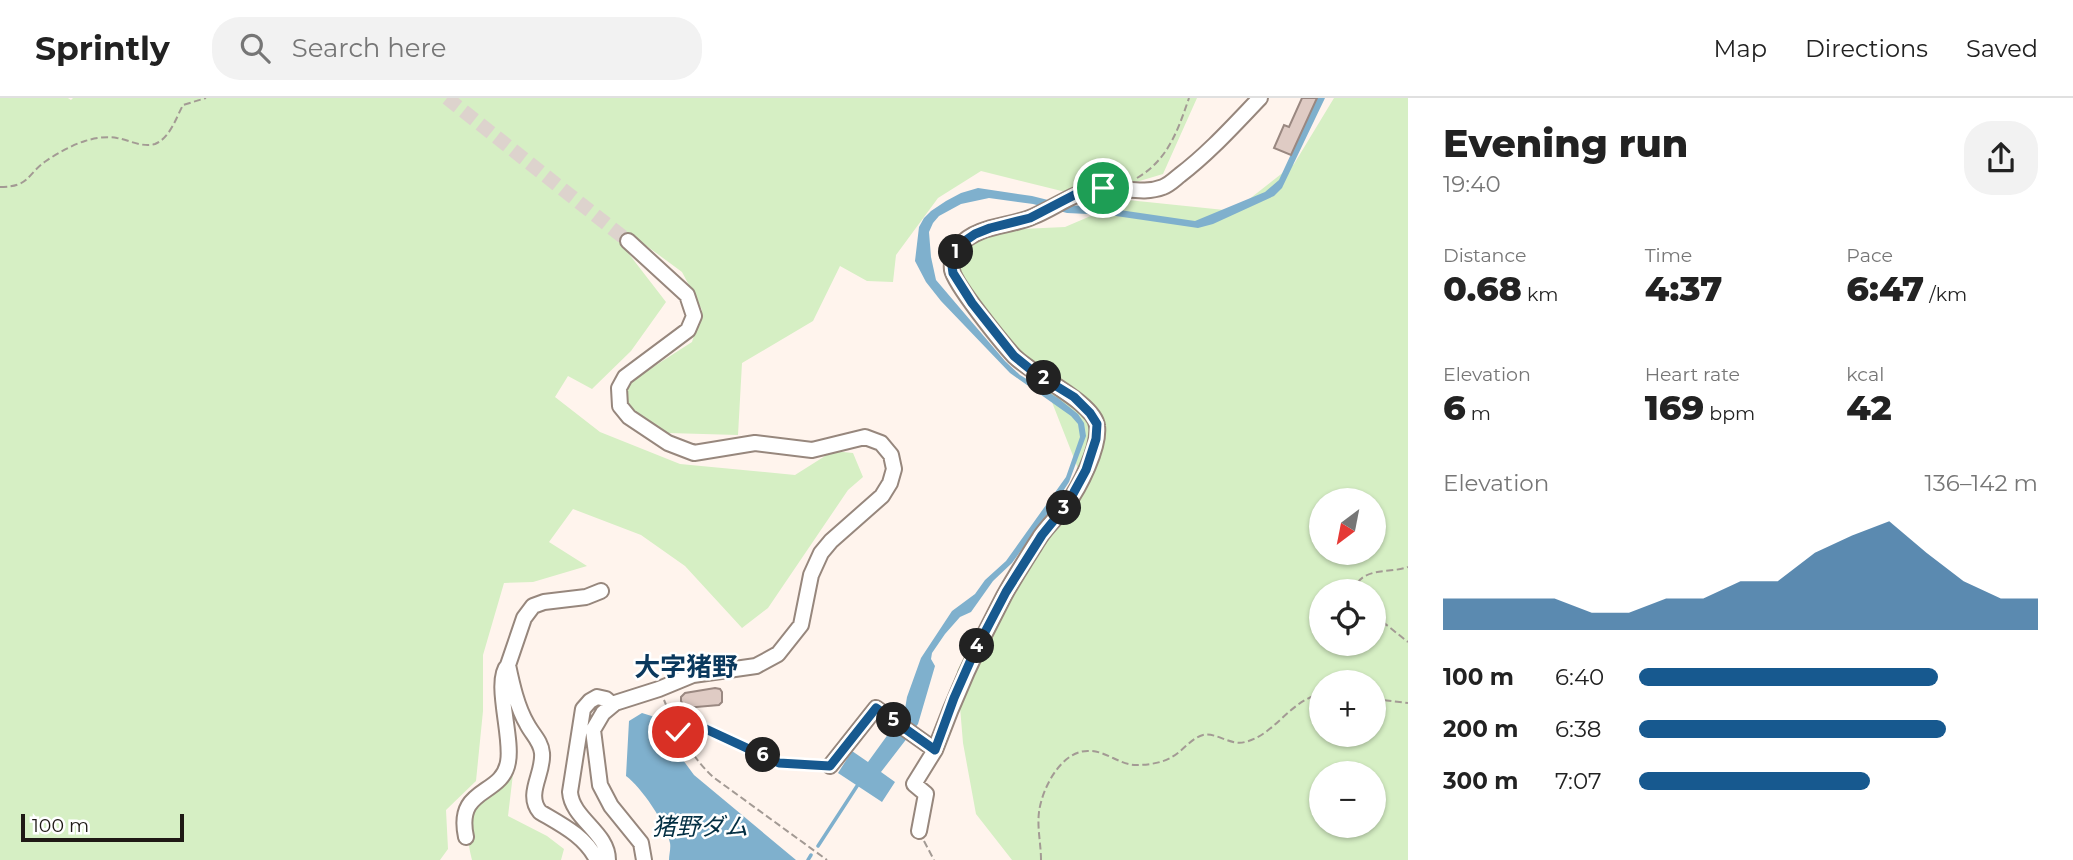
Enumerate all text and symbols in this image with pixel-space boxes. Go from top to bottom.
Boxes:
search box [212,17,702,80]
text: Sprintly [35,28,170,68]
icon: search [236,29,274,67]
text: Search here [292,32,446,64]
text: Map [1714,34,1767,63]
text: Directions [1805,34,1928,63]
text: Saved [1966,34,2038,63]
text: Evening run [1443,120,1688,167]
button: share [1964,121,2038,195]
pin [1073,158,1133,218]
icon: arrive [1084,169,1122,207]
text: 19:40 [1443,170,1501,198]
pin: 1 [939,234,974,270]
text: 1 [952,240,959,263]
text: Distance [1443,244,1526,267]
text: Time [1645,244,1692,267]
text: Pace [1846,244,1893,267]
text: 0.68 [1443,267,1522,310]
text: 4:37 [1645,267,1722,310]
text: 6:47 [1846,267,1924,310]
text: km [1522,283,1558,306]
text: /km [1924,283,1967,306]
pin: 2 [1026,360,1062,396]
text: Elevation [1443,363,1531,386]
text: Heart rate [1645,363,1740,386]
text: kcal [1846,363,1884,386]
text: 2 [1038,366,1049,389]
text: 6 [1443,386,1466,429]
text: 169 [1645,386,1704,429]
text: 42 [1846,386,1892,429]
text: m [1466,402,1491,425]
text: bpm [1704,402,1755,425]
text: Elevation [1443,469,1549,497]
text: 136–142 m [1925,469,2038,497]
north arrow [1309,488,1386,565]
map controls [1309,488,1386,838]
pin: 3 [1046,490,1082,526]
text: 3 [1058,496,1069,519]
button: locate [1309,579,1386,656]
pin: 4 [960,628,995,664]
text: 4 [970,634,983,657]
district label: 大字猪野 [634,651,738,683]
text: 100 m [1443,663,1514,691]
text: 6:40 [1555,663,1604,691]
button: + [1309,670,1386,747]
pin [648,702,708,762]
pin: 5 [876,702,912,738]
text: 5 [888,708,899,731]
icon: check [659,713,697,751]
text: 200 m [1443,715,1518,743]
text: 6:38 [1555,715,1602,743]
pin: 6 [746,738,780,772]
text: 6 [756,743,769,766]
button: − [1309,761,1386,838]
text: 300 m [1443,767,1519,795]
text: 7:07 [1555,767,1602,795]
scale bar [21,811,184,843]
water label: 猪野ダム [652,812,748,841]
text: 100 m [32,814,89,837]

